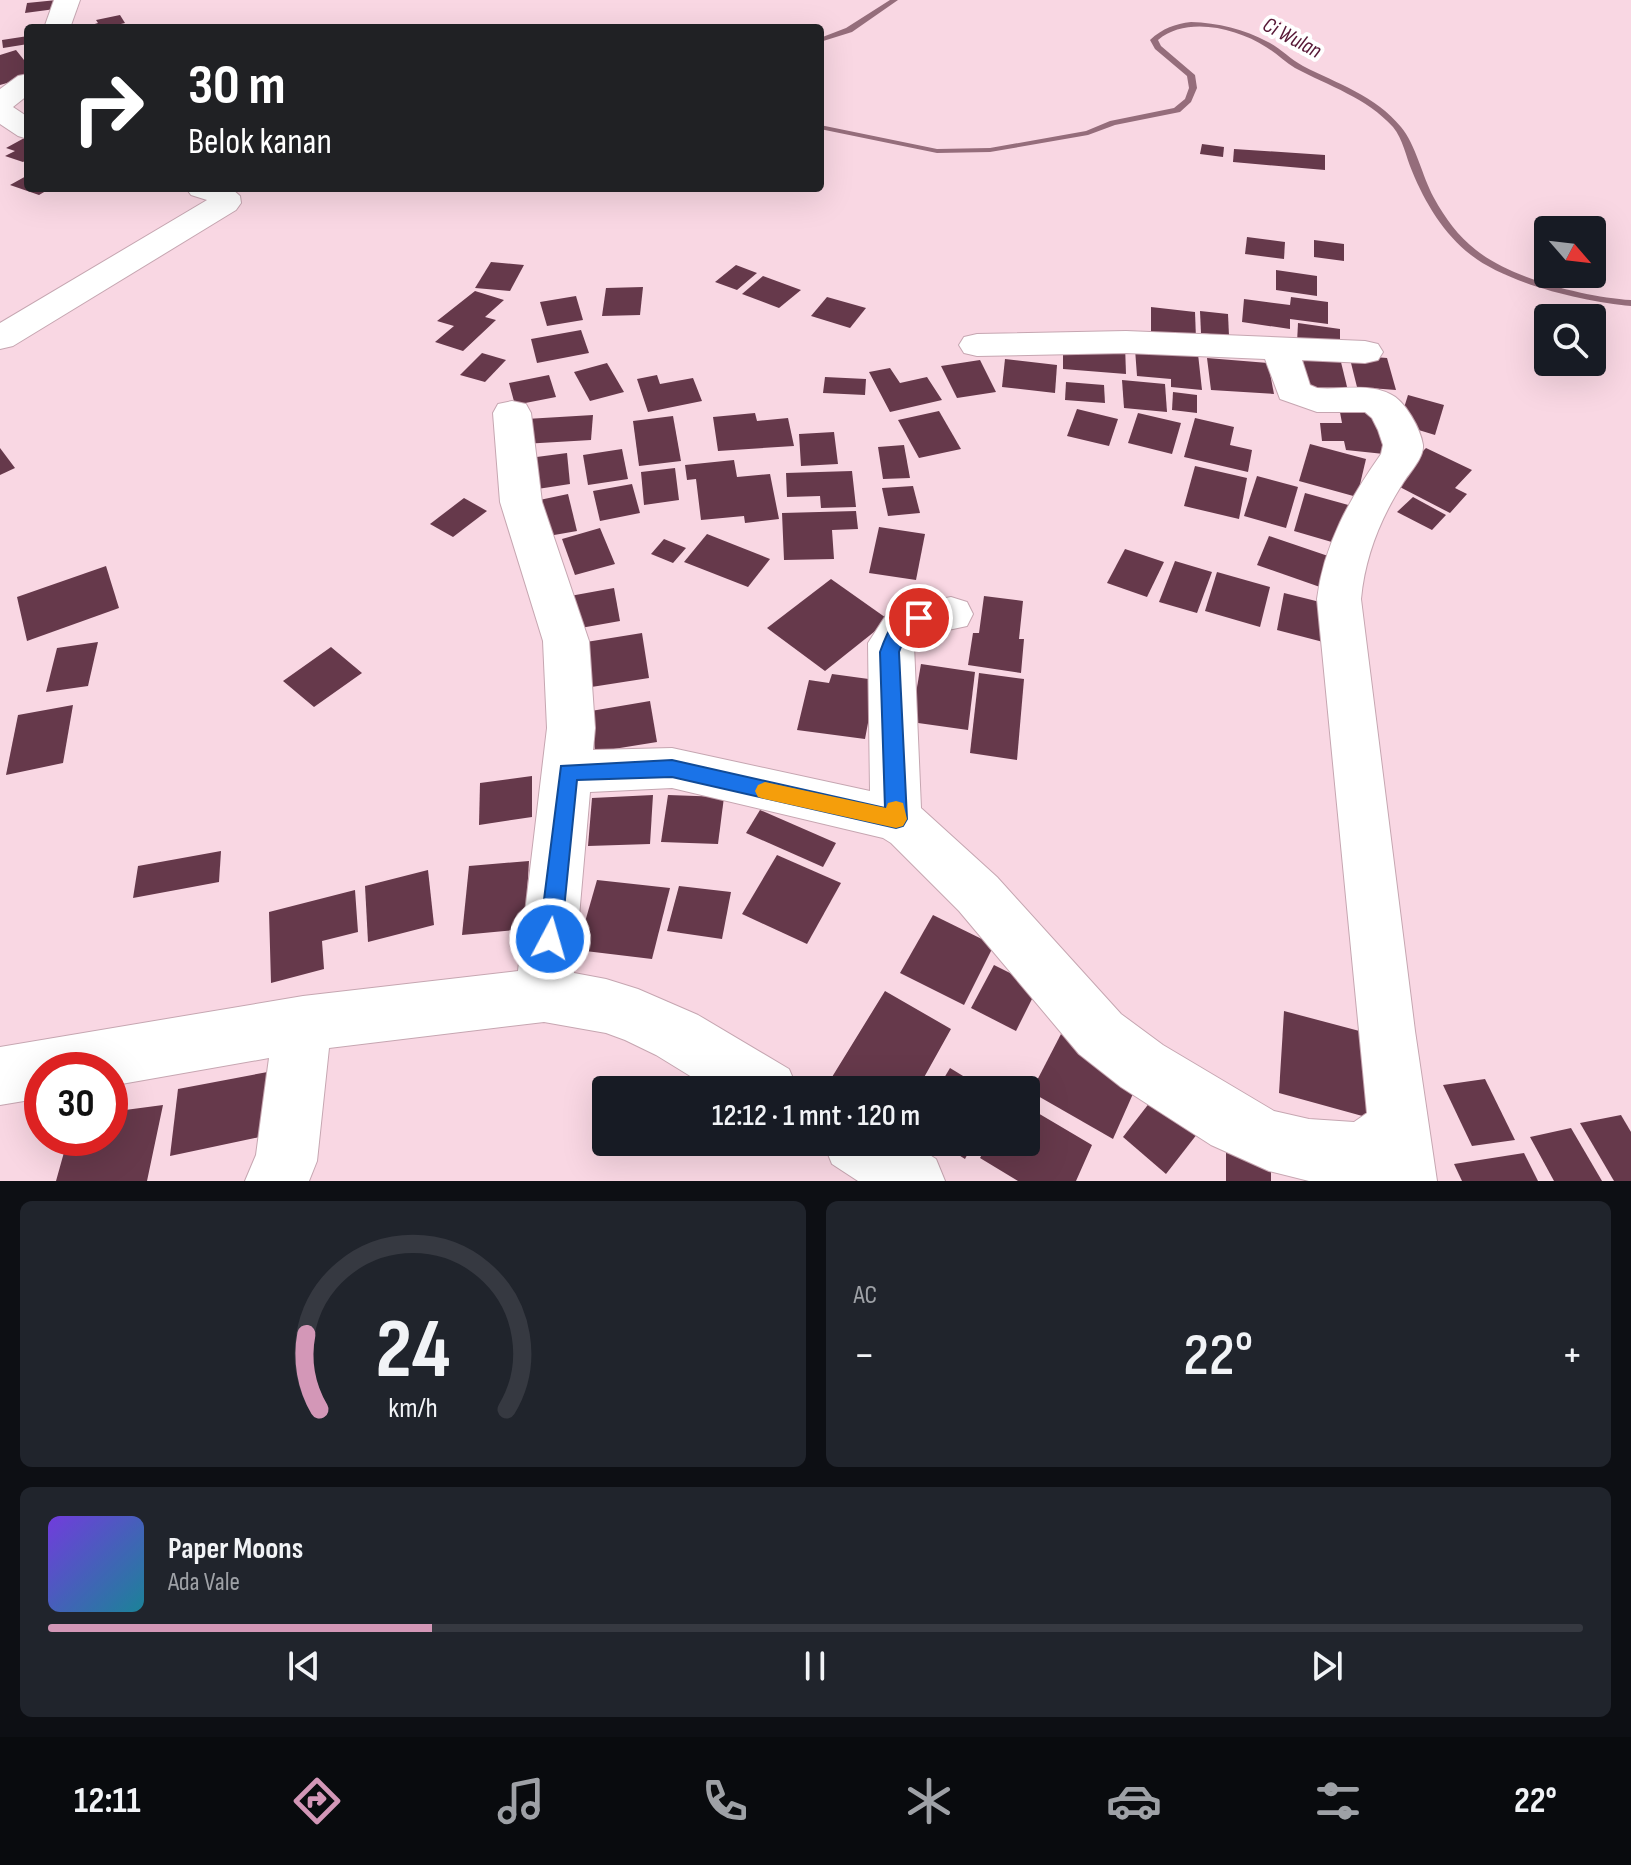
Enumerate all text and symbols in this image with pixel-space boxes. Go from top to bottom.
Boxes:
water label: Ci Wulan [1258,11,1326,65]
text: 30 m [188,53,286,120]
icon: right [56,56,160,160]
text: Belok kanan [188,121,332,164]
north arrow [1534,216,1606,288]
map controls [1534,216,1606,376]
button: search [1534,304,1606,376]
pin [885,584,953,652]
icon: arrive [897,596,941,640]
position arrow [508,897,592,981]
speed limit sign: 30 [24,1052,128,1156]
text: 12:12 · 1 mnt · 120 m [712,1098,920,1134]
text: AC [854,1280,877,1311]
text: 24 [375,1301,450,1401]
text: 22° [1183,1320,1253,1392]
text: − [854,1329,875,1382]
text: + [1561,1329,1583,1382]
text: km/h [388,1391,437,1426]
text: Paper Moons [168,1531,303,1567]
text: Ada Vale [168,1567,240,1598]
icon: previous [282,1644,326,1688]
icon: pause [793,1644,837,1688]
icon: next [1305,1644,1349,1688]
icon: directions [289,1773,345,1829]
icon: music [493,1773,549,1829]
icon: phone [697,1773,753,1829]
icon: climate [901,1773,957,1829]
icon: car [1106,1773,1162,1829]
icon: filters [1310,1773,1366,1829]
text: 12:11 [74,1780,141,1823]
text: 22° [1514,1780,1557,1823]

